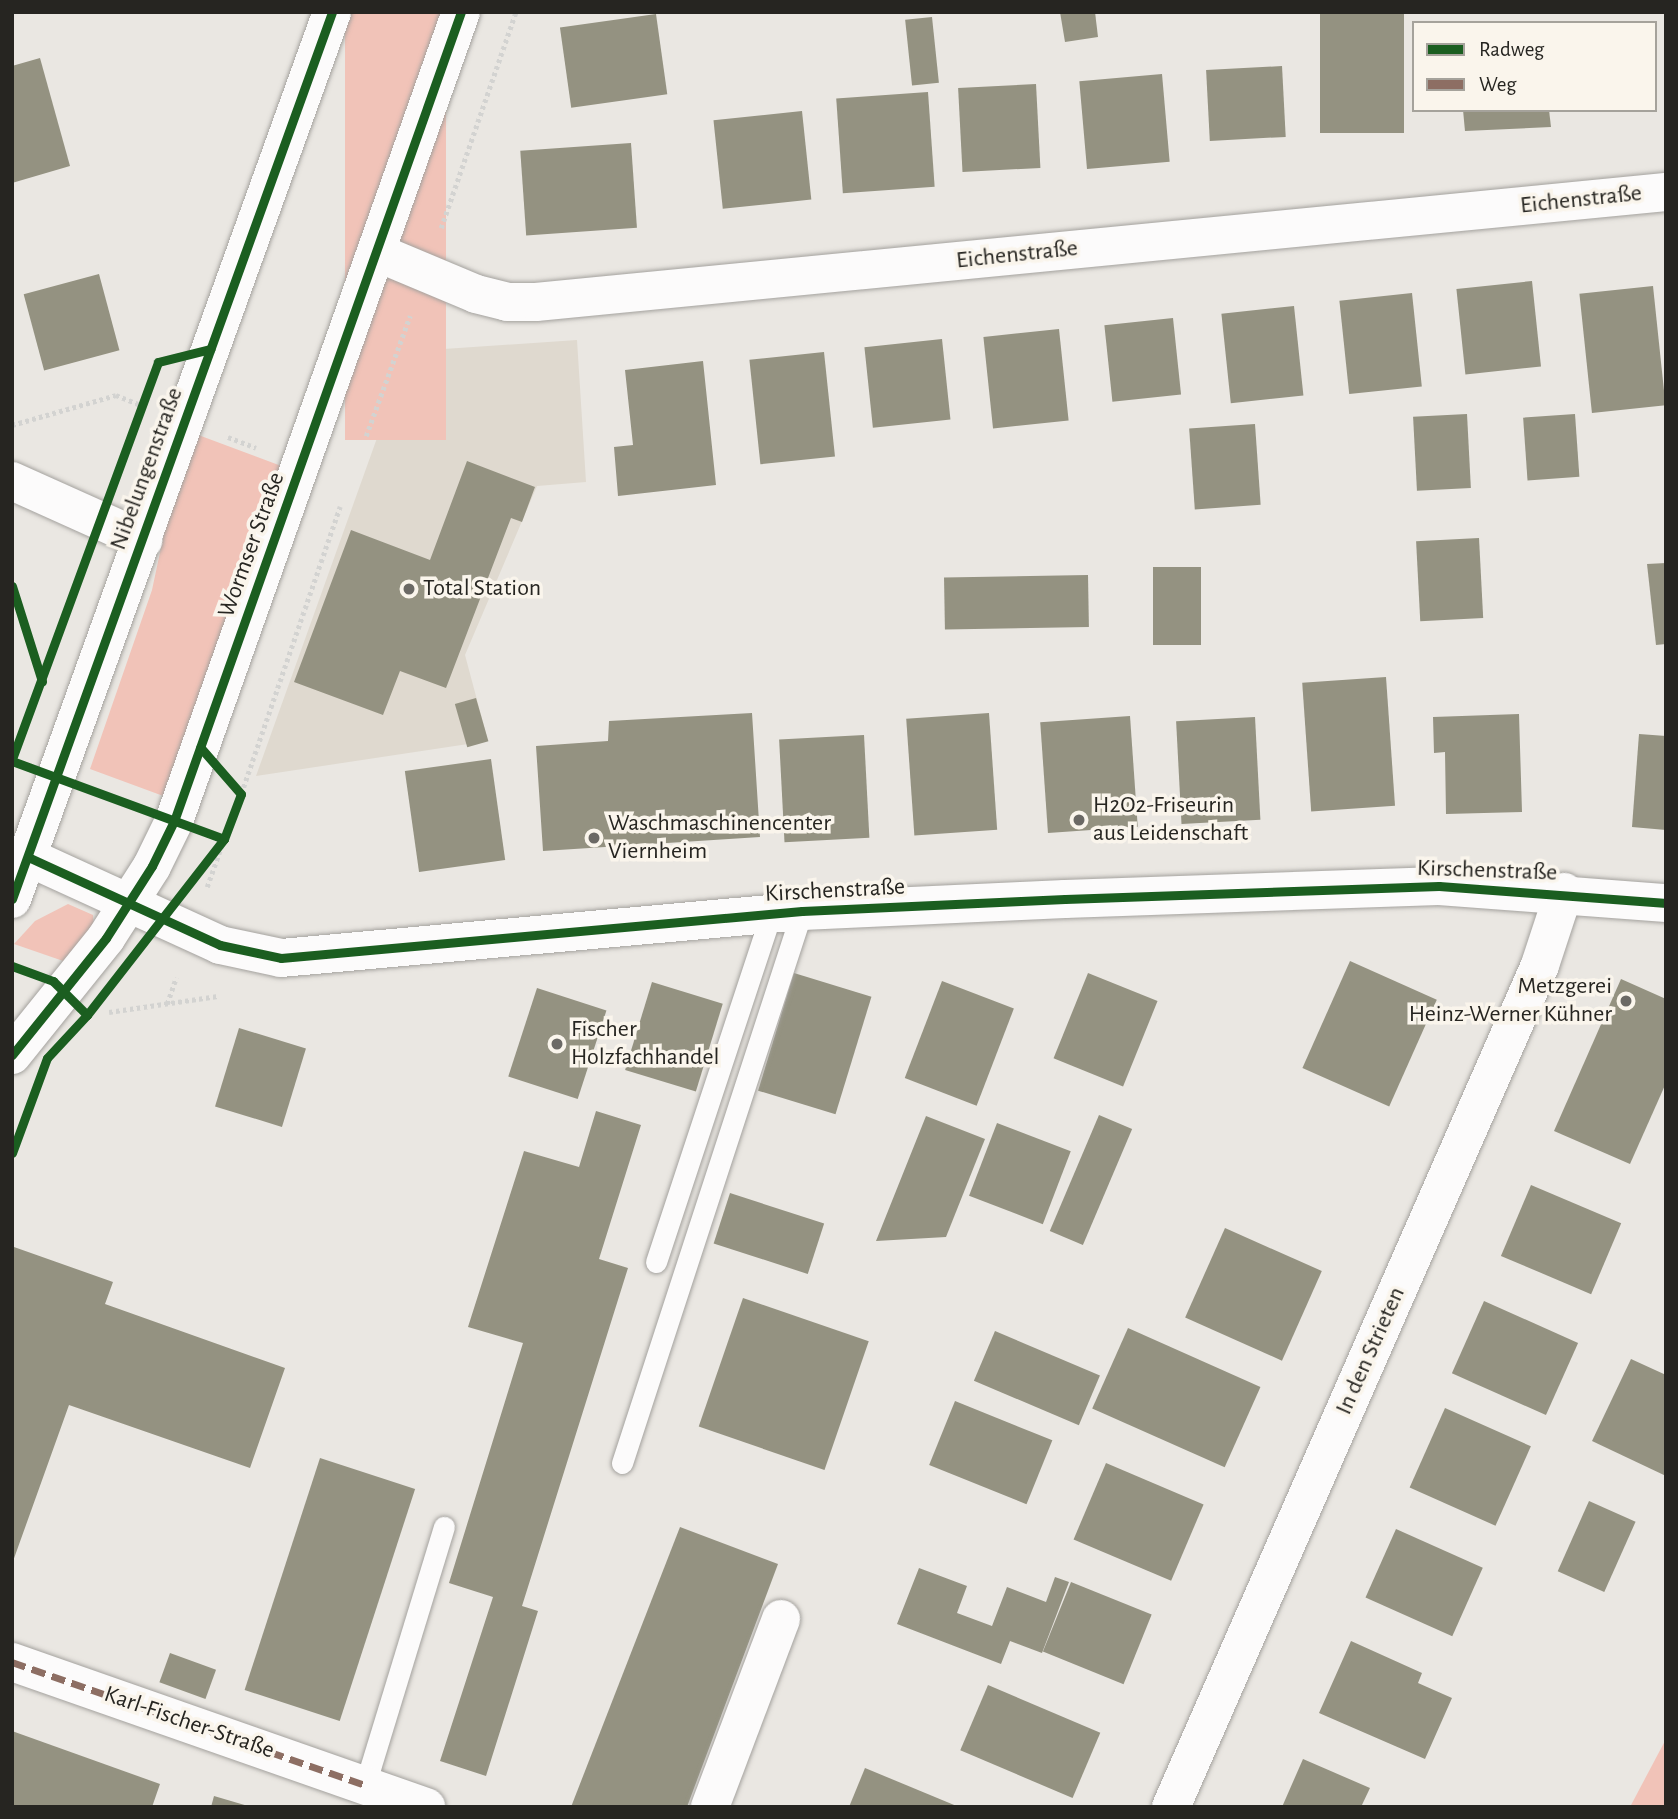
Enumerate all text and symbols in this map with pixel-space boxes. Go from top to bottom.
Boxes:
legend [1412,21,1657,112]
text: Radweg [1479,39,1544,60]
text: Weg [1479,74,1517,95]
street label: Eichenstraße [1519,179,1643,221]
street label: Eichenstraße [955,234,1079,276]
street label: Nibelungenstraße [104,384,190,554]
street label: Wormser Straße [212,468,292,622]
place label: Total Station [423,575,541,603]
marker: Total Station [401,581,417,597]
place label: H2O2-Friseurin aus Leidenschaft [1093,792,1248,848]
place label: Waschmaschinencenter Viernheim [608,810,831,866]
marker: H2O2-Friseurin aus Leidenschaft [1071,812,1087,828]
marker: Waschmaschinencenter Viernheim [586,830,602,846]
street label: Kirschenstraße [1416,854,1558,888]
street label: Kirschenstraße [764,873,906,909]
place label: Metzgerei Heinz-Werner Kühner [1409,973,1612,1029]
marker: Metzgerei Heinz-Werner Kühner [1618,993,1634,1009]
place label: Fischer Holzfachhandel [571,1016,719,1072]
marker: Fischer Holzfachhandel [549,1036,565,1052]
street label: In den Strieten [1330,1283,1412,1419]
street label: Karl-Fischer-Straße [100,1680,278,1766]

